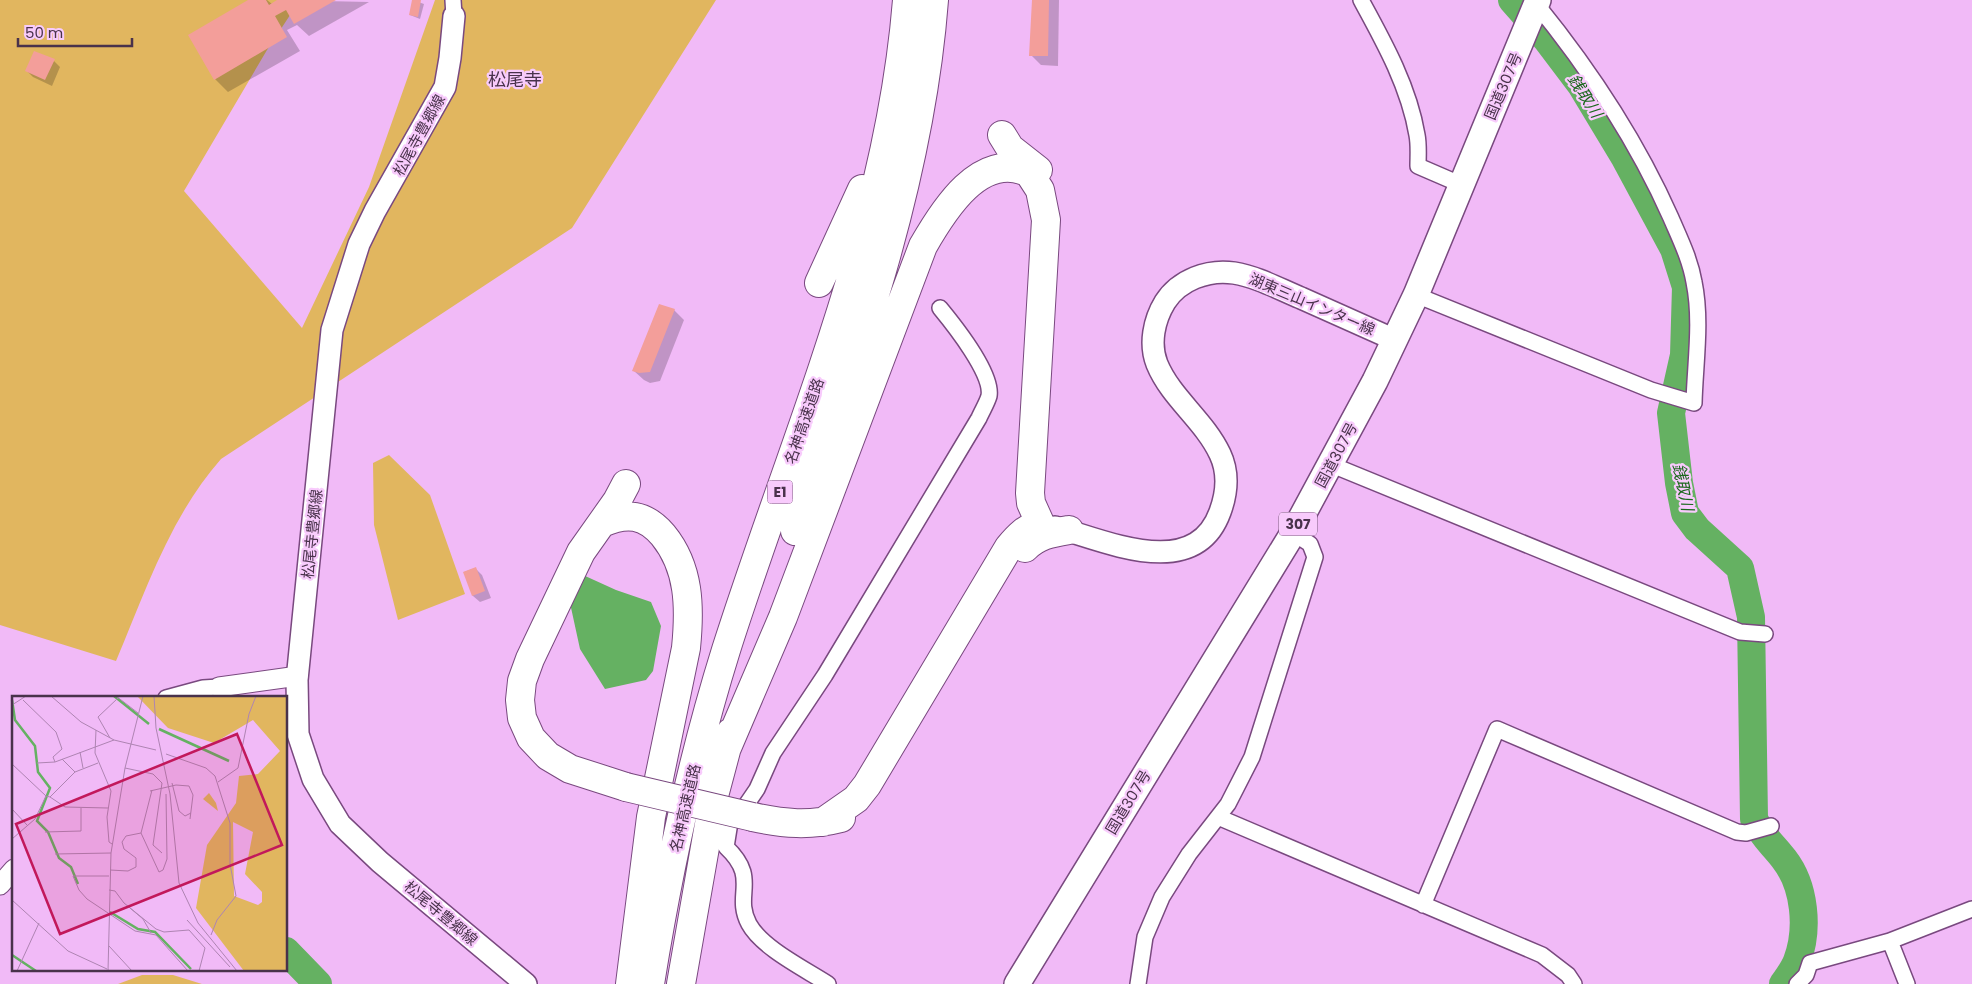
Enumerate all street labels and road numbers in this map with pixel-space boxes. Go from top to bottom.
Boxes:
street label: 国道307号 [1479,49,1527,123]
street label: 松尾寺豊郷線 [388,91,450,179]
street label: 湖東三山インター線 [1246,268,1378,340]
street label: 名神高速道路 [779,375,829,467]
street label: 国道307号 [1310,419,1362,491]
road number: E1 [768,481,792,504]
street label: 松尾寺豊郷線 [297,488,327,580]
road number: 307 [1279,512,1317,536]
street label: 名神高速道路 [665,762,705,854]
street label: 国道307号 [1101,766,1155,838]
street label: 松尾寺豊郷線 [400,876,482,950]

